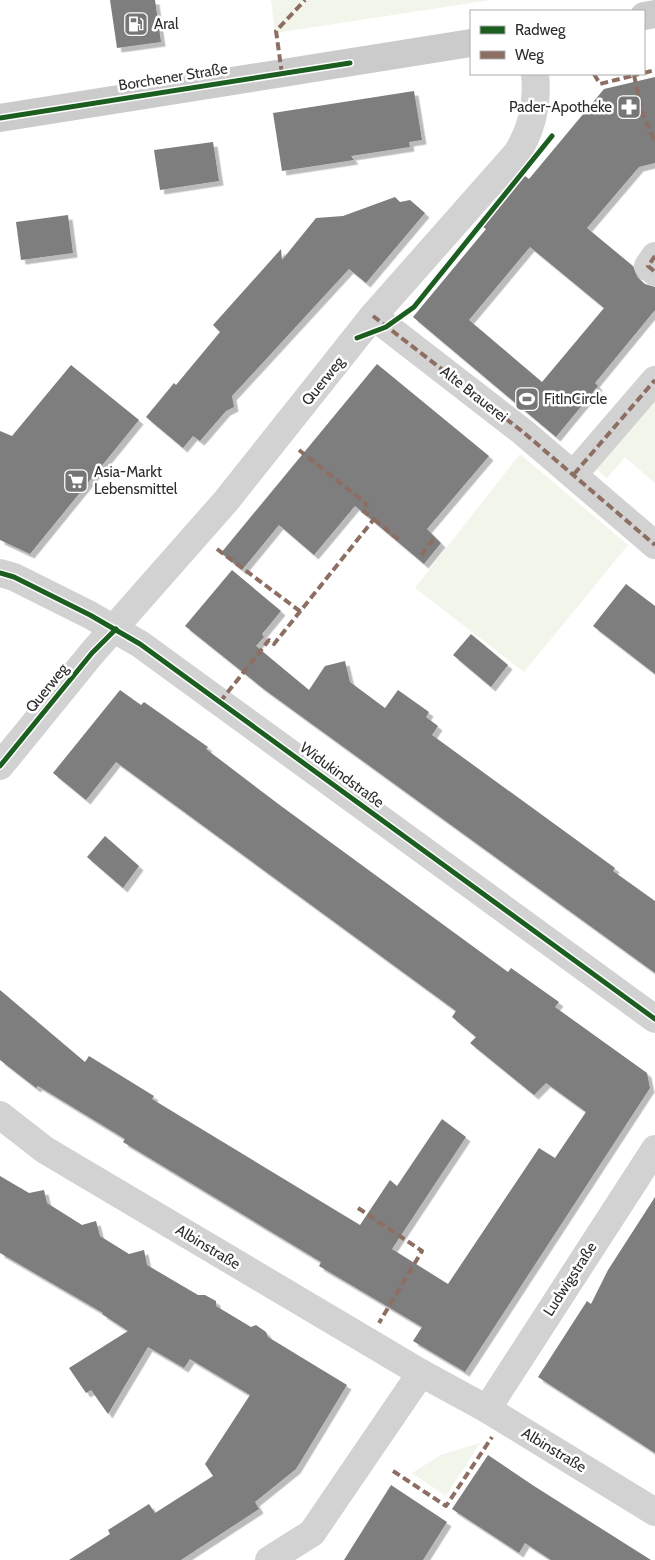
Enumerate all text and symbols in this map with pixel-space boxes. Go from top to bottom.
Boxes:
legend [470,10,645,75]
fuel station icon: Aral [123,11,149,37]
place label: Aral [154,15,179,33]
text: Radweg [515,21,566,39]
text: Weg [515,46,544,64]
street label: Borchener Straße [117,59,229,95]
pharmacy icon: Pader-Apotheke [616,94,642,120]
place label: Pader-Apotheke [509,98,612,116]
street label: Querweg [298,353,348,409]
street label: Alte Brauerei [437,362,511,426]
sports icon: FitInCircle [514,386,540,412]
place label: FitInCircle [544,390,607,408]
place label: Asia-Markt Lebensmittel [94,463,178,498]
supermarket icon: Asia-Markt Lebensmittel [63,468,89,494]
street label: Querweg [22,660,72,716]
street label: Widukindstraße [296,738,388,812]
street label: Albinstraße [173,1221,244,1273]
street label: Ludwigstraße [539,1238,601,1319]
street label: Albinstraße [519,1424,590,1476]

